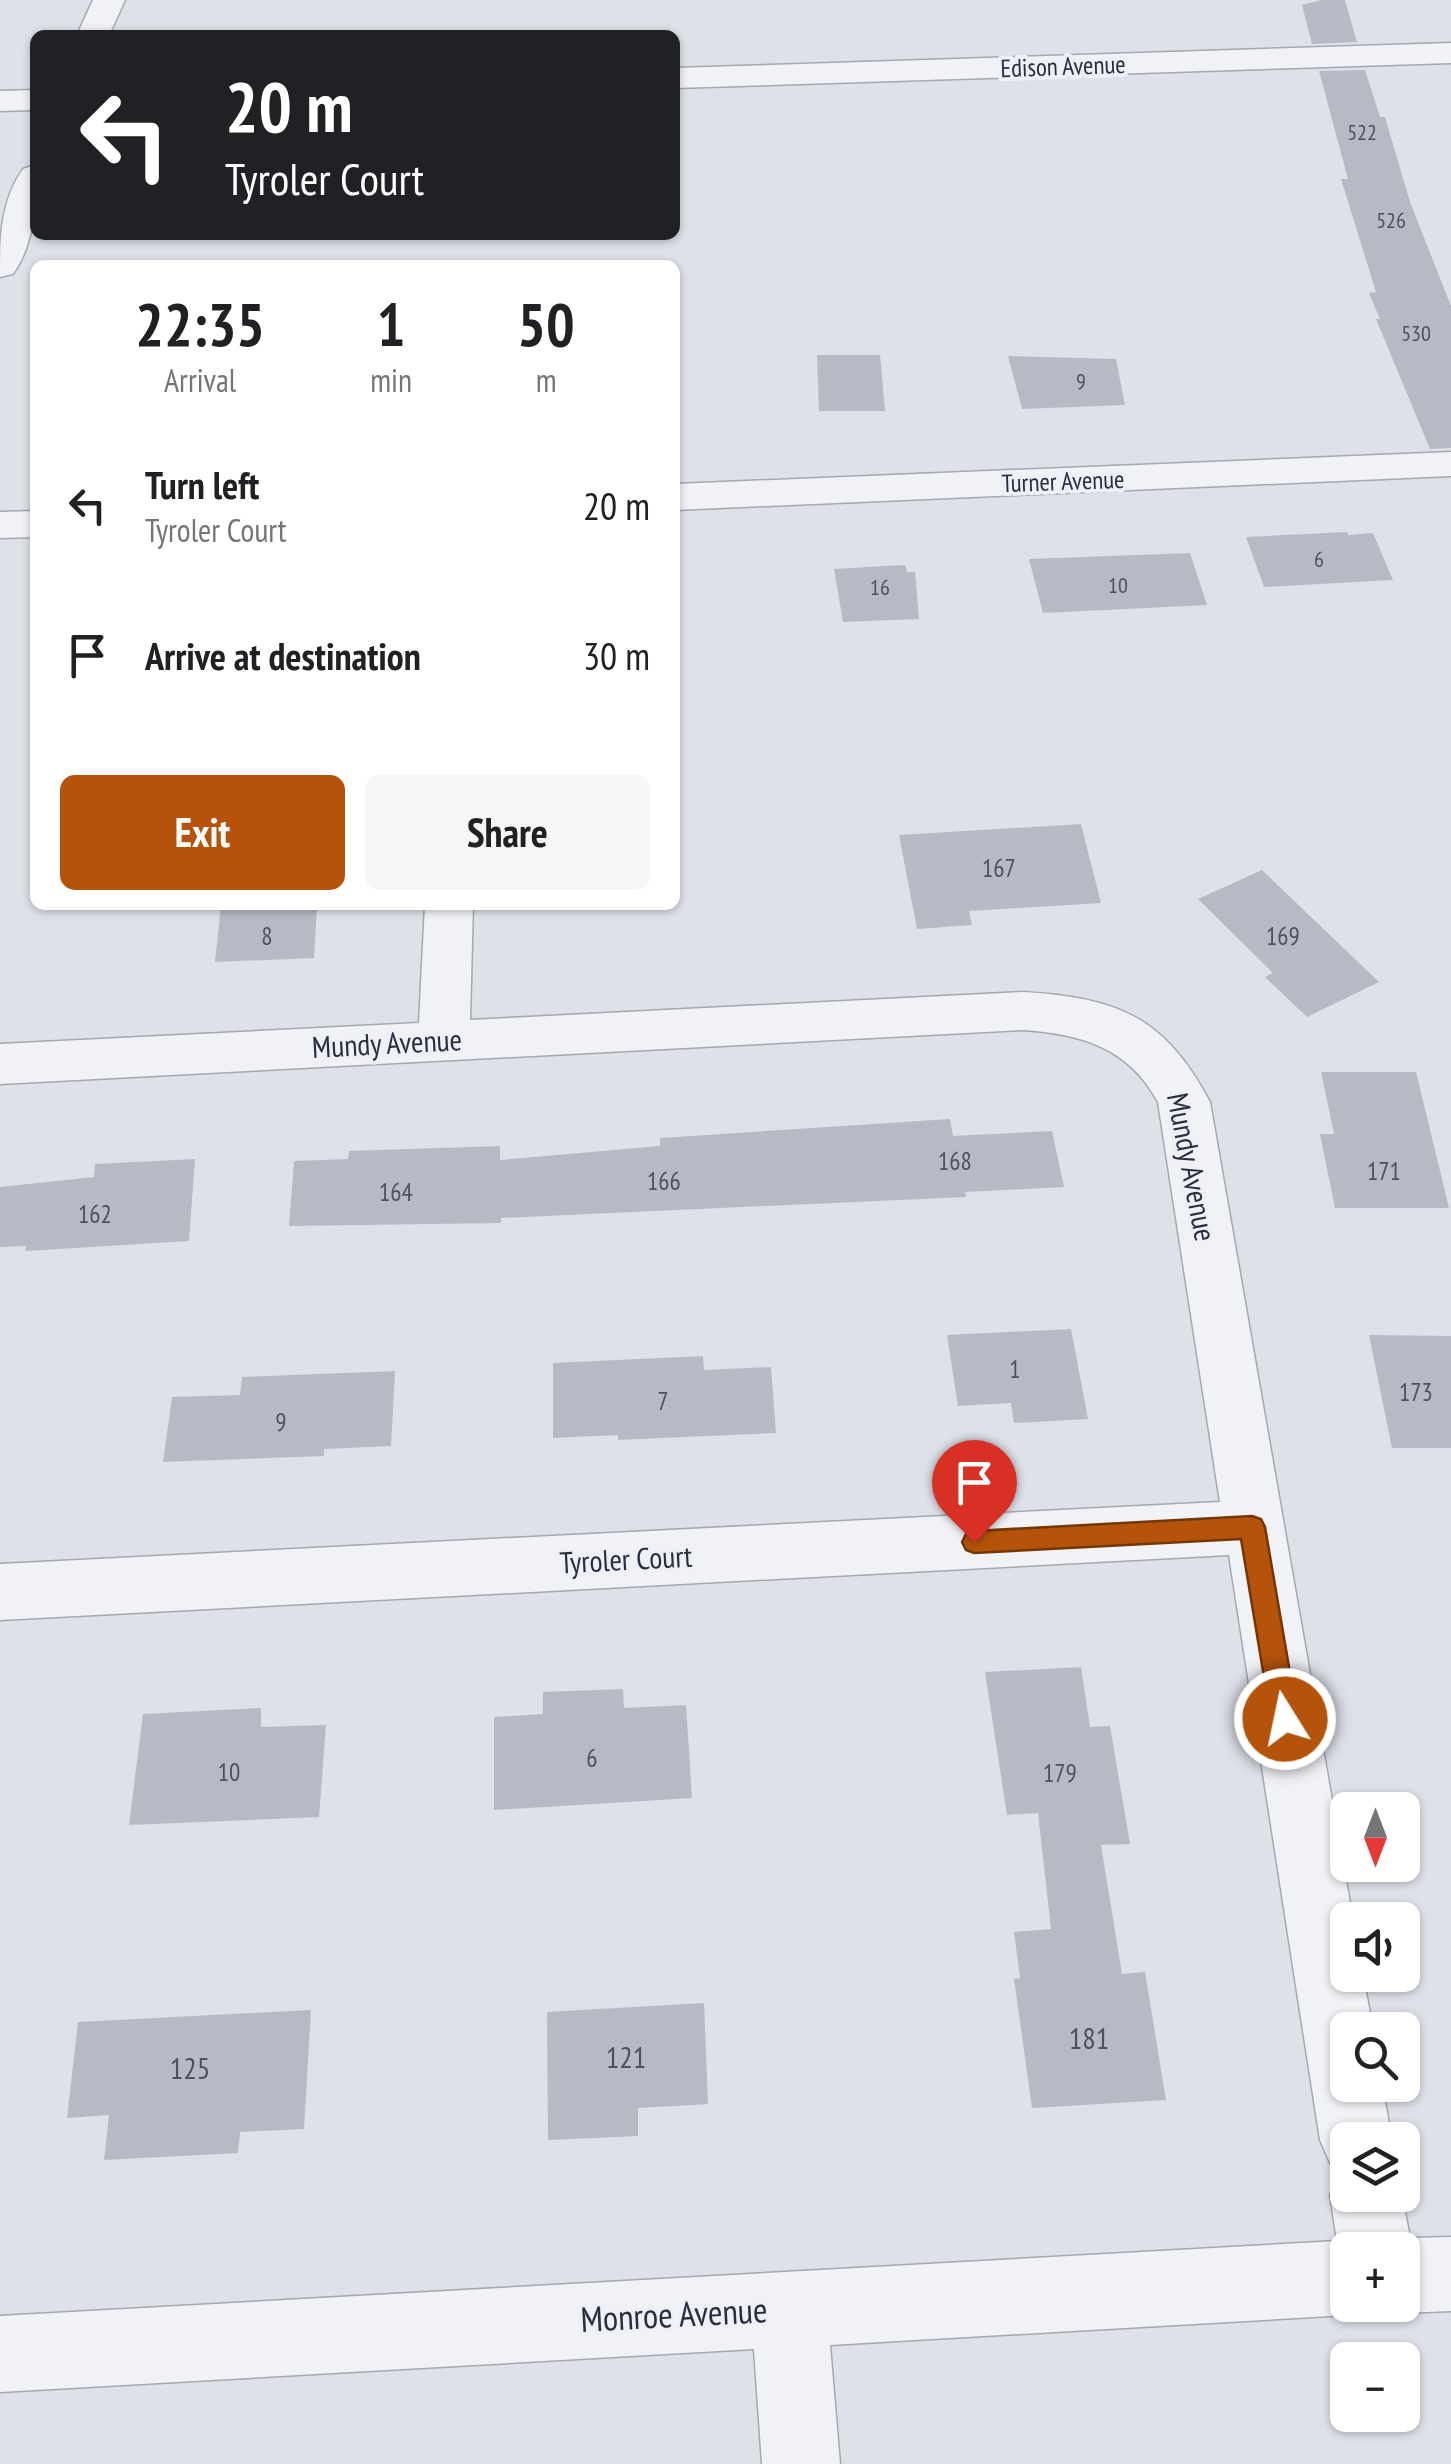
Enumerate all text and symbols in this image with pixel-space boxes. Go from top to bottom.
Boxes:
street label: Edison Avenue [1000,48,1126,84]
text: 20 m [225,61,353,151]
icon: left [60,70,190,200]
house number: 522 [1347,118,1377,146]
text: Tyroler Court [225,149,424,207]
house number: 526 [1376,206,1406,234]
text: 22:35 [135,285,265,363]
text: 1 [377,285,406,363]
text: 50 [517,285,575,363]
house number: 530 [1401,319,1431,347]
text: Arrival [164,359,236,401]
text: min [370,359,412,401]
text: m [536,359,556,401]
house number: 9 [1076,367,1086,395]
text: Turn left [145,460,259,509]
street label: Turner Avenue [1001,463,1125,499]
icon: left [60,478,115,533]
text: 20 m [583,481,650,530]
text: Tyroler Court [145,509,287,551]
house number: 6 [1314,545,1324,573]
house number: 10 [1108,571,1128,599]
house number: 16 [870,573,890,601]
icon: arrive [60,628,115,683]
text: Arrive at destination [145,631,421,680]
text: 30 m [583,631,650,680]
button: Exit [60,775,345,890]
button: Share [365,775,650,890]
house number: 167 [982,852,1016,884]
house number: 8 [261,920,273,952]
house number: 169 [1266,920,1300,952]
street label: Mundy Avenue [311,1019,463,1066]
street label: Mundy Avenue [1159,1089,1226,1244]
house number: 168 [938,1145,972,1177]
house number: 171 [1367,1155,1401,1187]
house number: 166 [647,1165,681,1197]
house number: 164 [379,1176,413,1208]
house number: 162 [78,1198,112,1230]
house number: 1 [1009,1353,1021,1385]
house number: 173 [1399,1376,1433,1408]
house number: 7 [657,1385,669,1417]
house number: 9 [275,1406,287,1438]
pin [932,1440,1017,1543]
icon: arrive [947,1455,1002,1510]
street label: Tyroler Court [559,1536,694,1581]
position arrow [1233,1667,1337,1771]
house number: 6 [586,1742,598,1774]
house number: 10 [218,1756,240,1788]
house number: 179 [1043,1757,1077,1789]
north arrow [1330,1792,1420,1882]
map controls [1330,1792,1420,2432]
button: sound [1330,1902,1420,1992]
button: search [1330,2012,1420,2102]
house number: 181 [1069,2018,1109,2057]
house number: 121 [606,2037,646,2076]
house number: 125 [170,2048,210,2087]
button: layers [1330,2122,1420,2212]
button: + [1330,2232,1420,2322]
street label: Monroe Avenue [579,2286,768,2342]
button: − [1330,2342,1420,2432]

